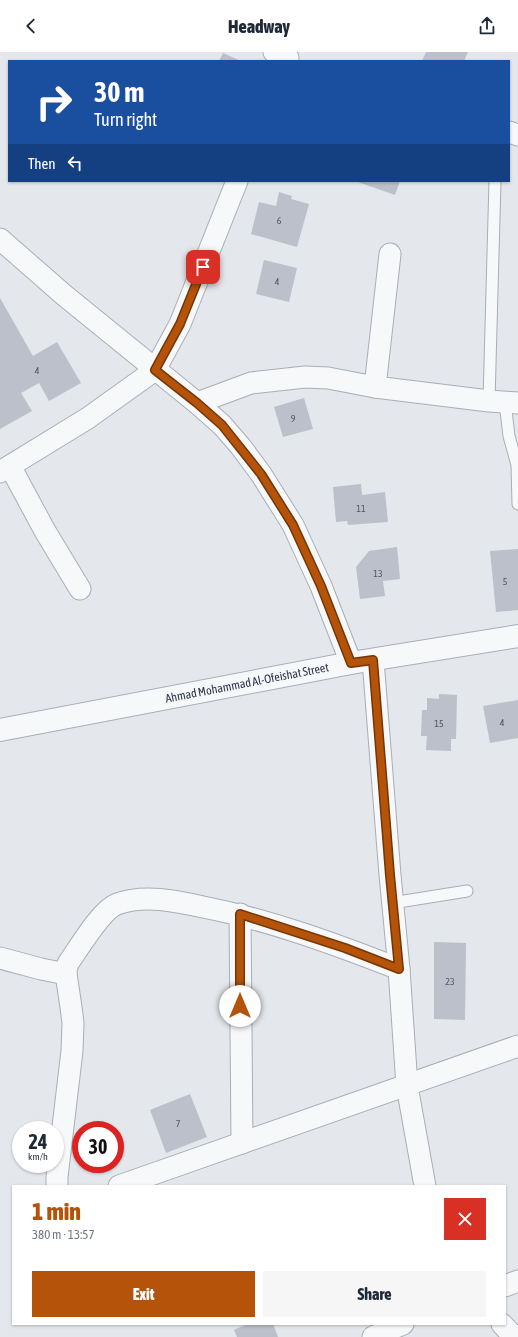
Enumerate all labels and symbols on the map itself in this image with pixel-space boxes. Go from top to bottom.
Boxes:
house number: 6 [277,215,282,226]
pin [186,250,220,284]
house number: 4 [275,276,280,287]
house number: 4 [35,365,40,376]
house number: 9 [291,413,296,424]
house number: 11 [356,503,366,514]
house number: 13 [373,568,383,579]
house number: 5 [503,576,508,587]
street label: Ahmad Mohammad Al-Ofeishat Street [164,660,330,706]
house number: 4 [500,717,505,728]
house number: 15 [434,718,444,729]
house number: 23 [445,976,455,987]
position arrow [219,985,261,1027]
house number: 7 [176,1118,181,1129]
speed limit sign: 30 [72,1121,124,1173]

